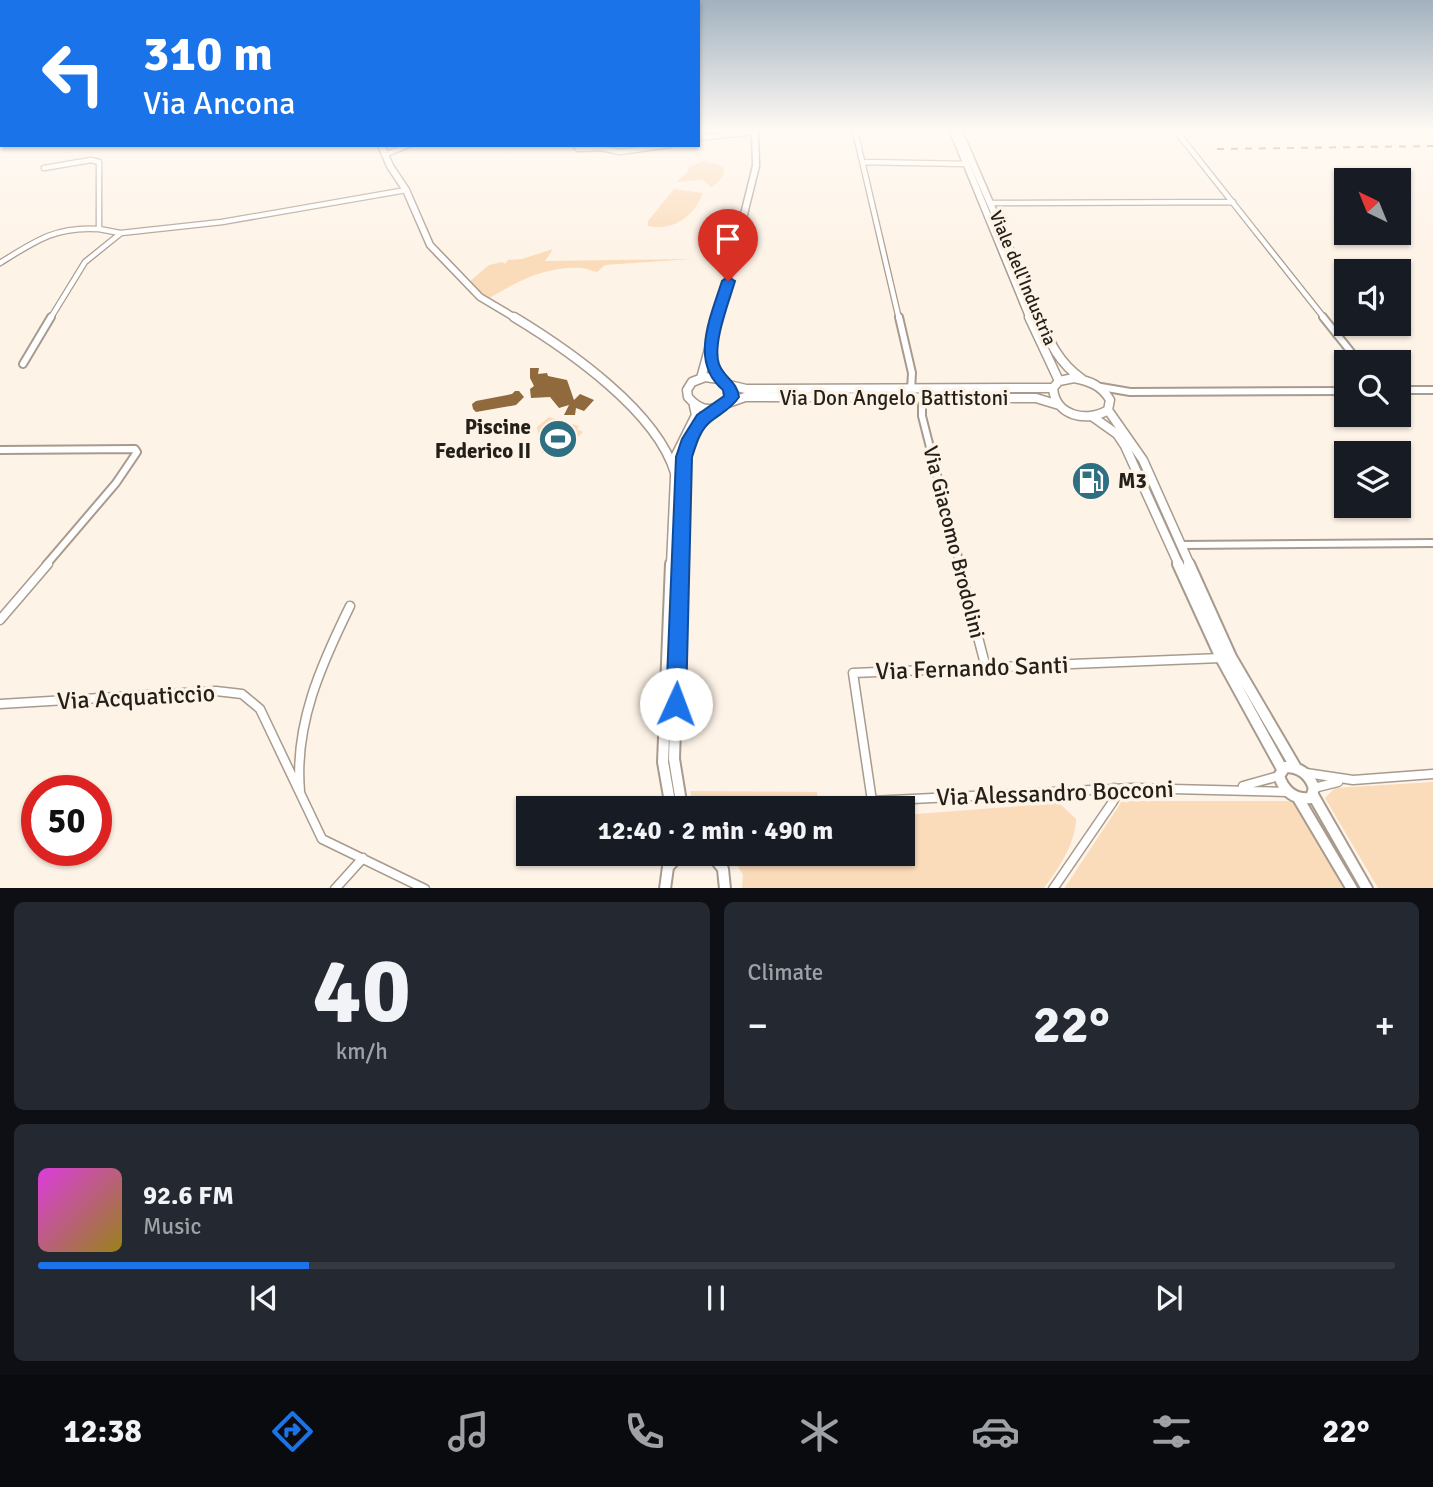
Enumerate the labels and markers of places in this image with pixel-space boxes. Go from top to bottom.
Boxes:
pin [698,209,758,281]
place label: Piscine Federico II [435,414,531,464]
sports icon: Piscine Federico II [537,418,579,460]
fuel station icon: M3 [1070,460,1112,502]
place label: M3 [1118,468,1147,494]

